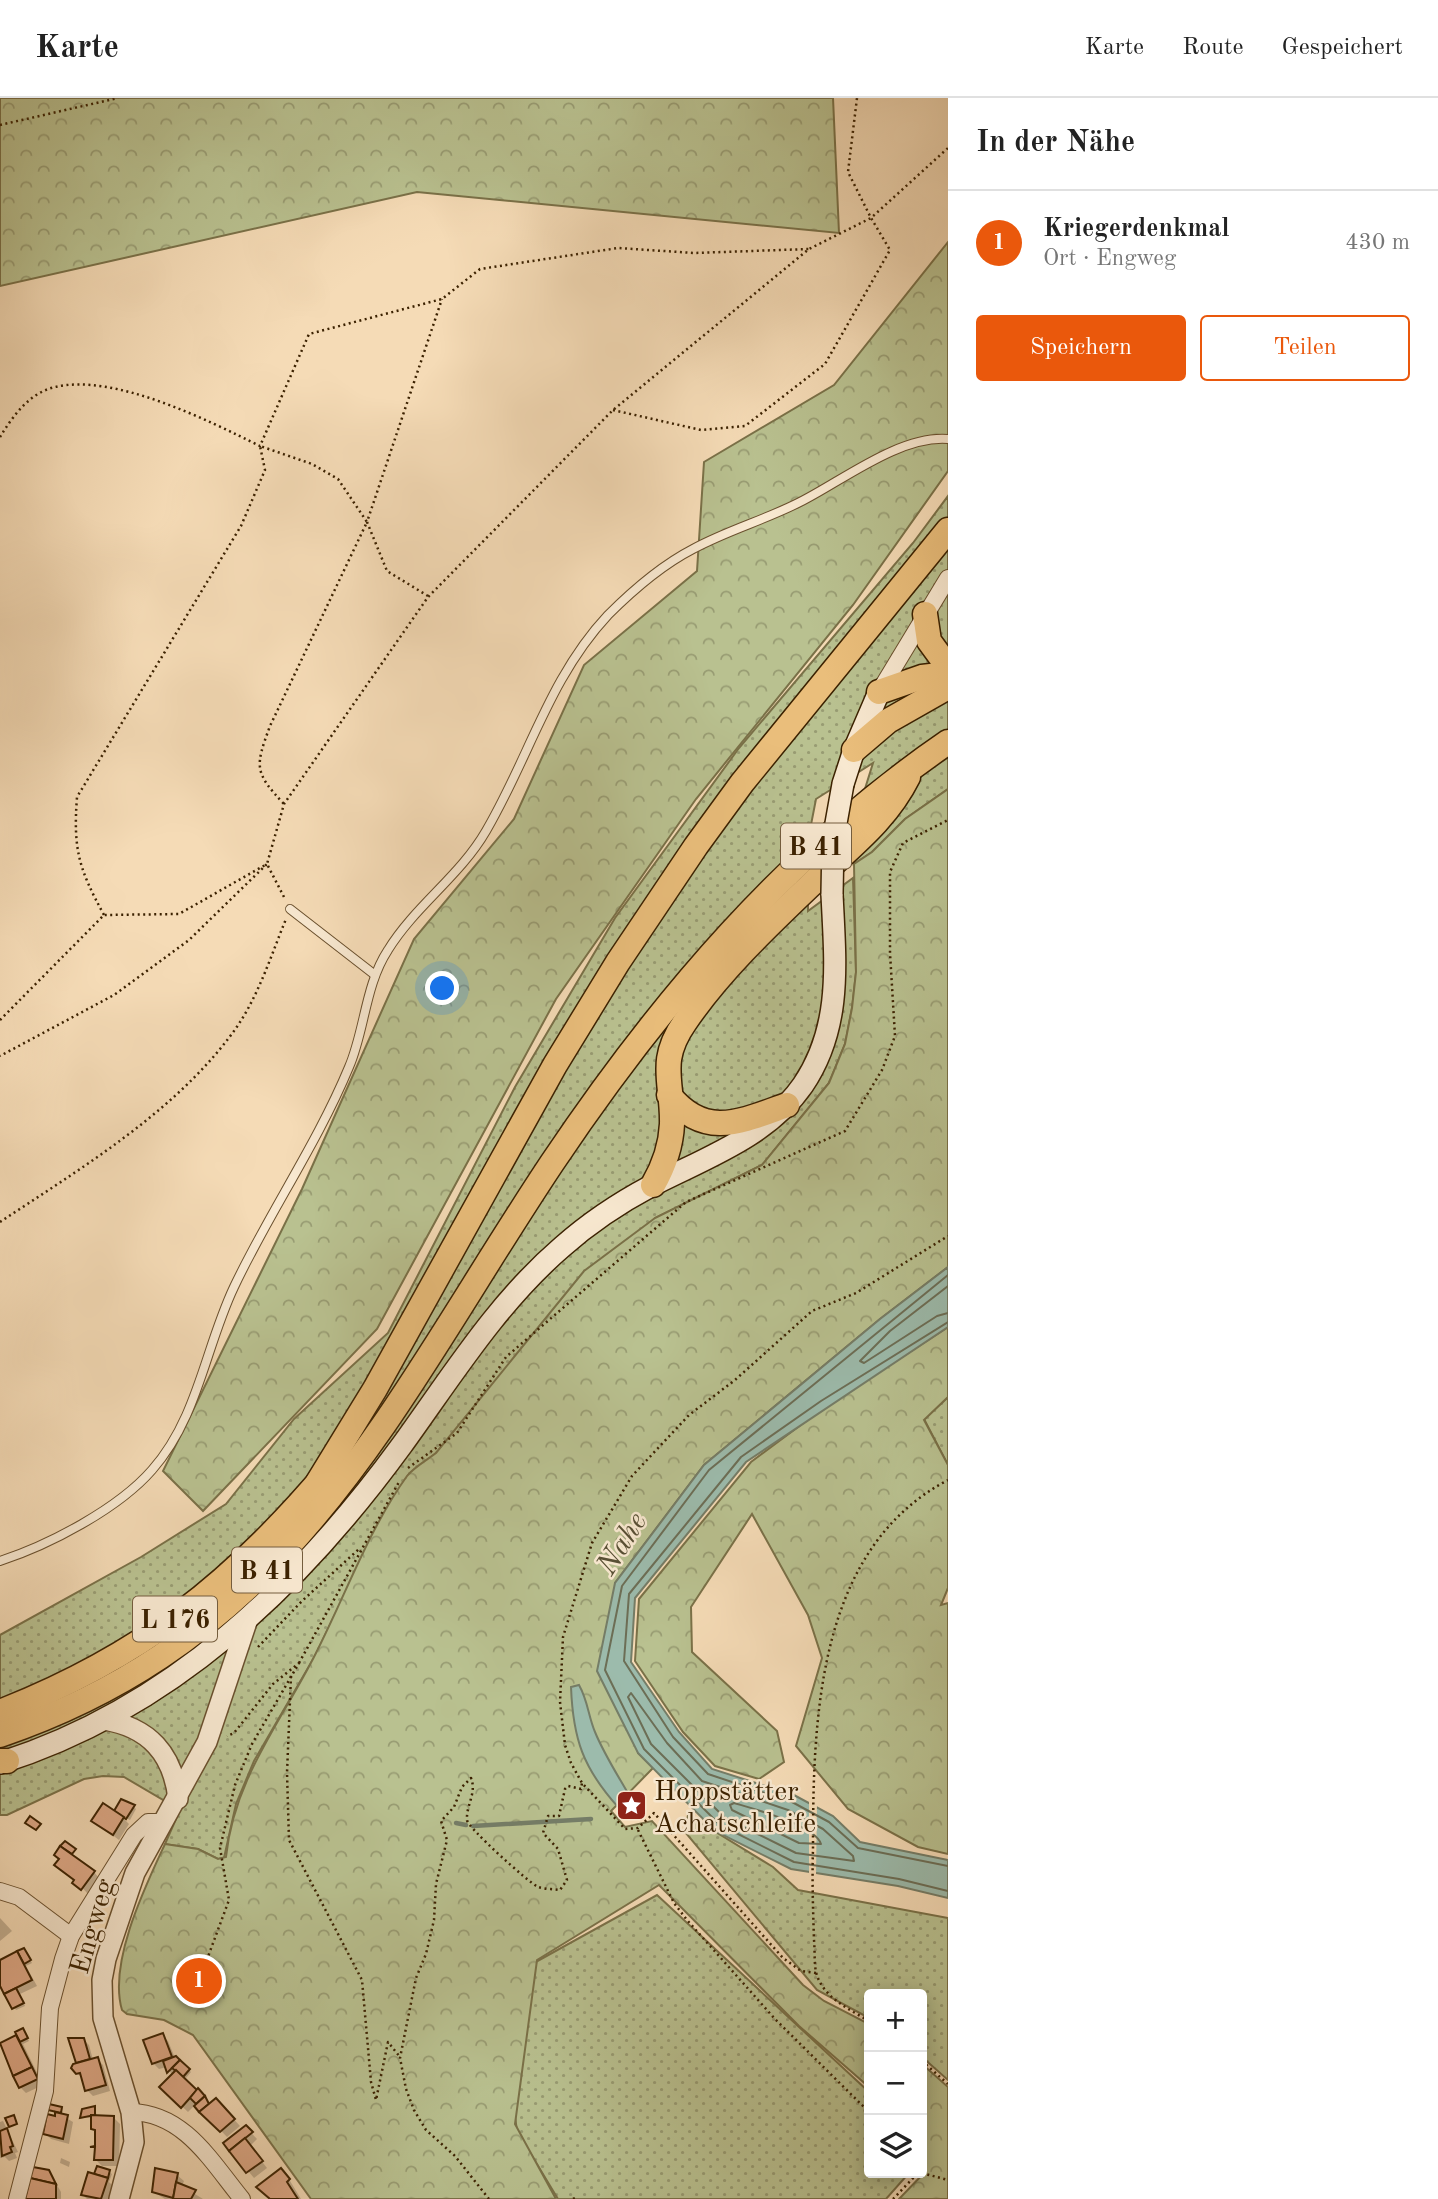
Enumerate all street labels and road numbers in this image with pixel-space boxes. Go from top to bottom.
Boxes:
road number: B 41 [781,824,851,868]
road number: B 41 [232,1548,302,1592]
road number: L 176 [133,1596,217,1642]
street label: Engweg [67,1876,121,1978]

